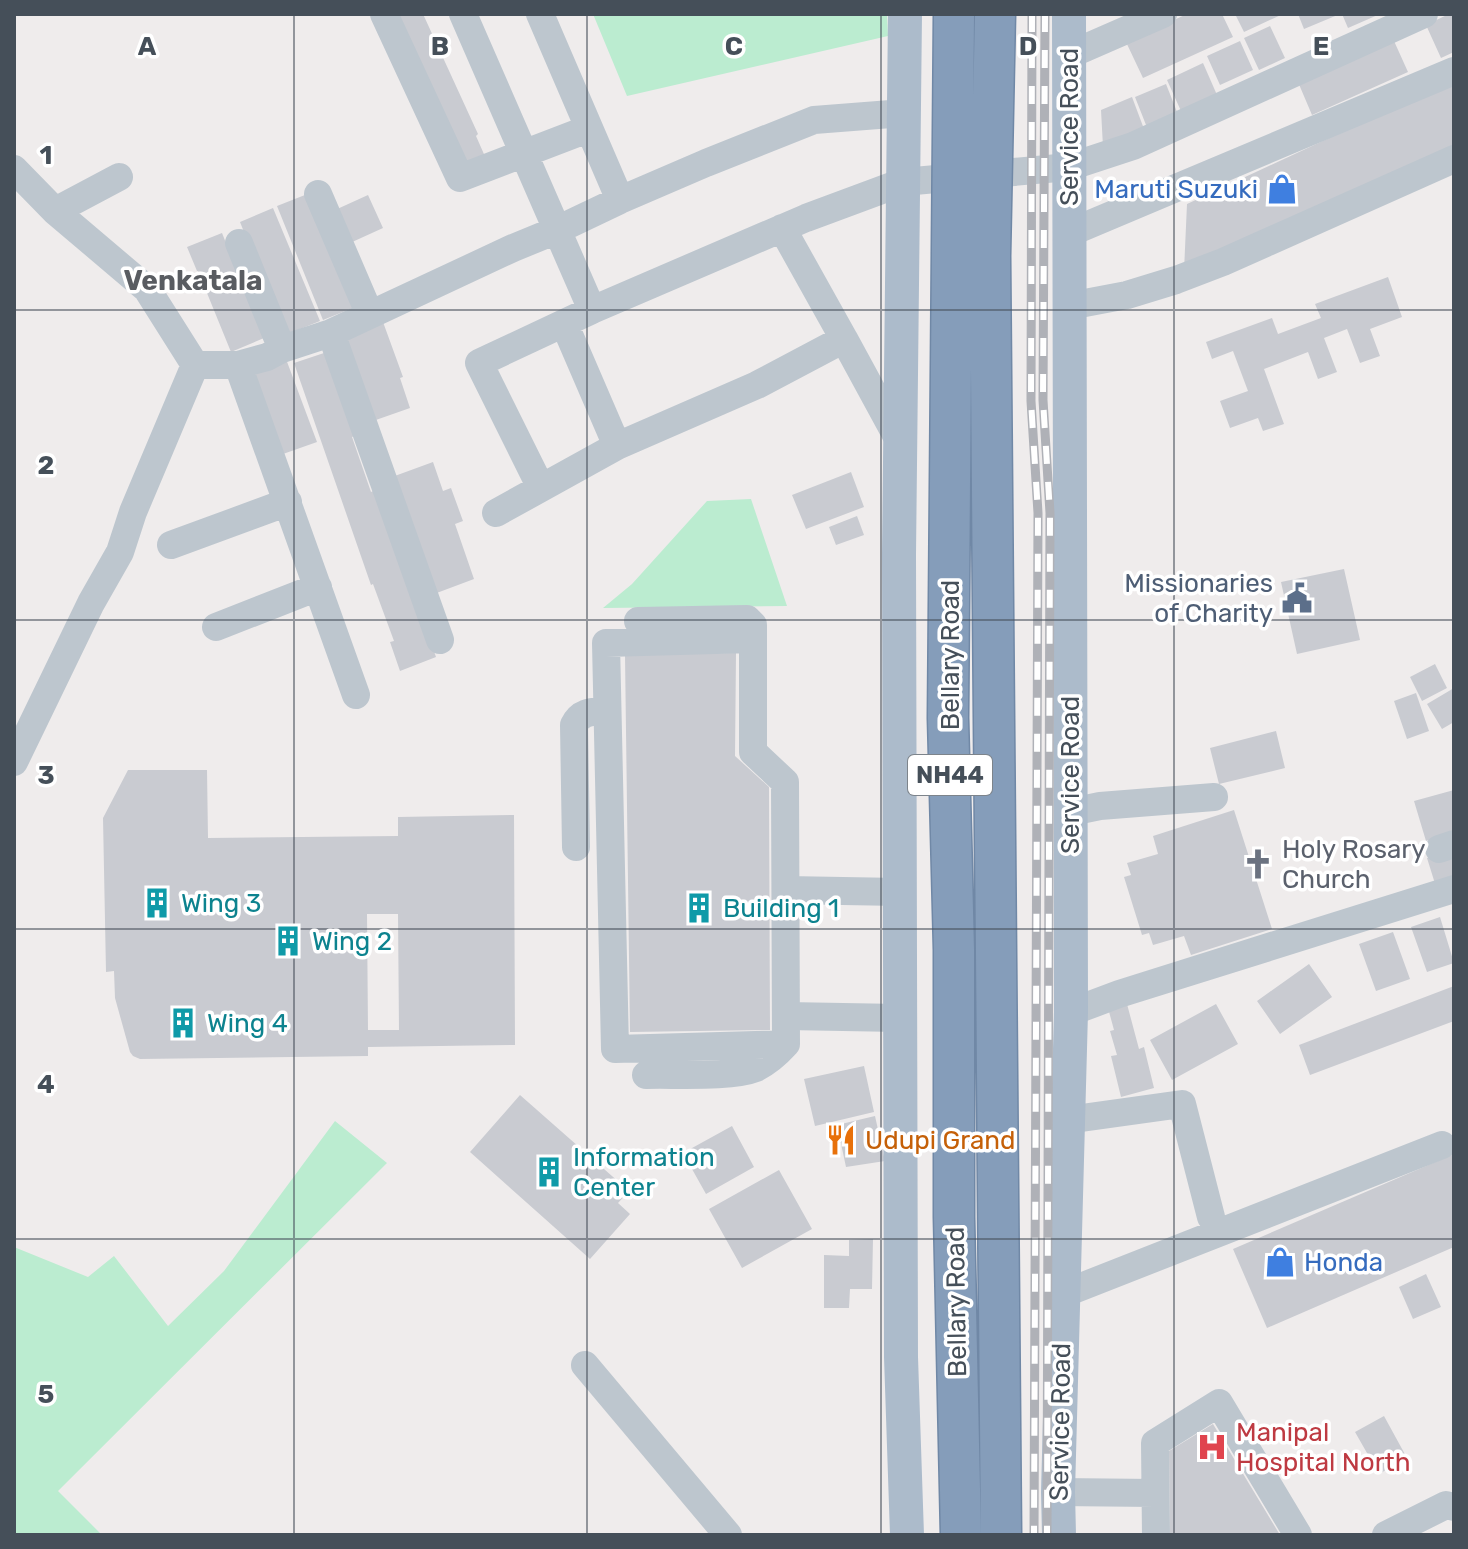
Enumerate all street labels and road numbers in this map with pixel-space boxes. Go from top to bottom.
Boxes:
street label: Service Road [1054,48,1085,206]
street label: Bellary Road [935,580,966,730]
street label: Service Road [1055,696,1086,854]
road number: NH44 [908,755,992,795]
street label: Bellary Road [940,1227,973,1377]
street label: Service Road [1044,1343,1077,1501]

